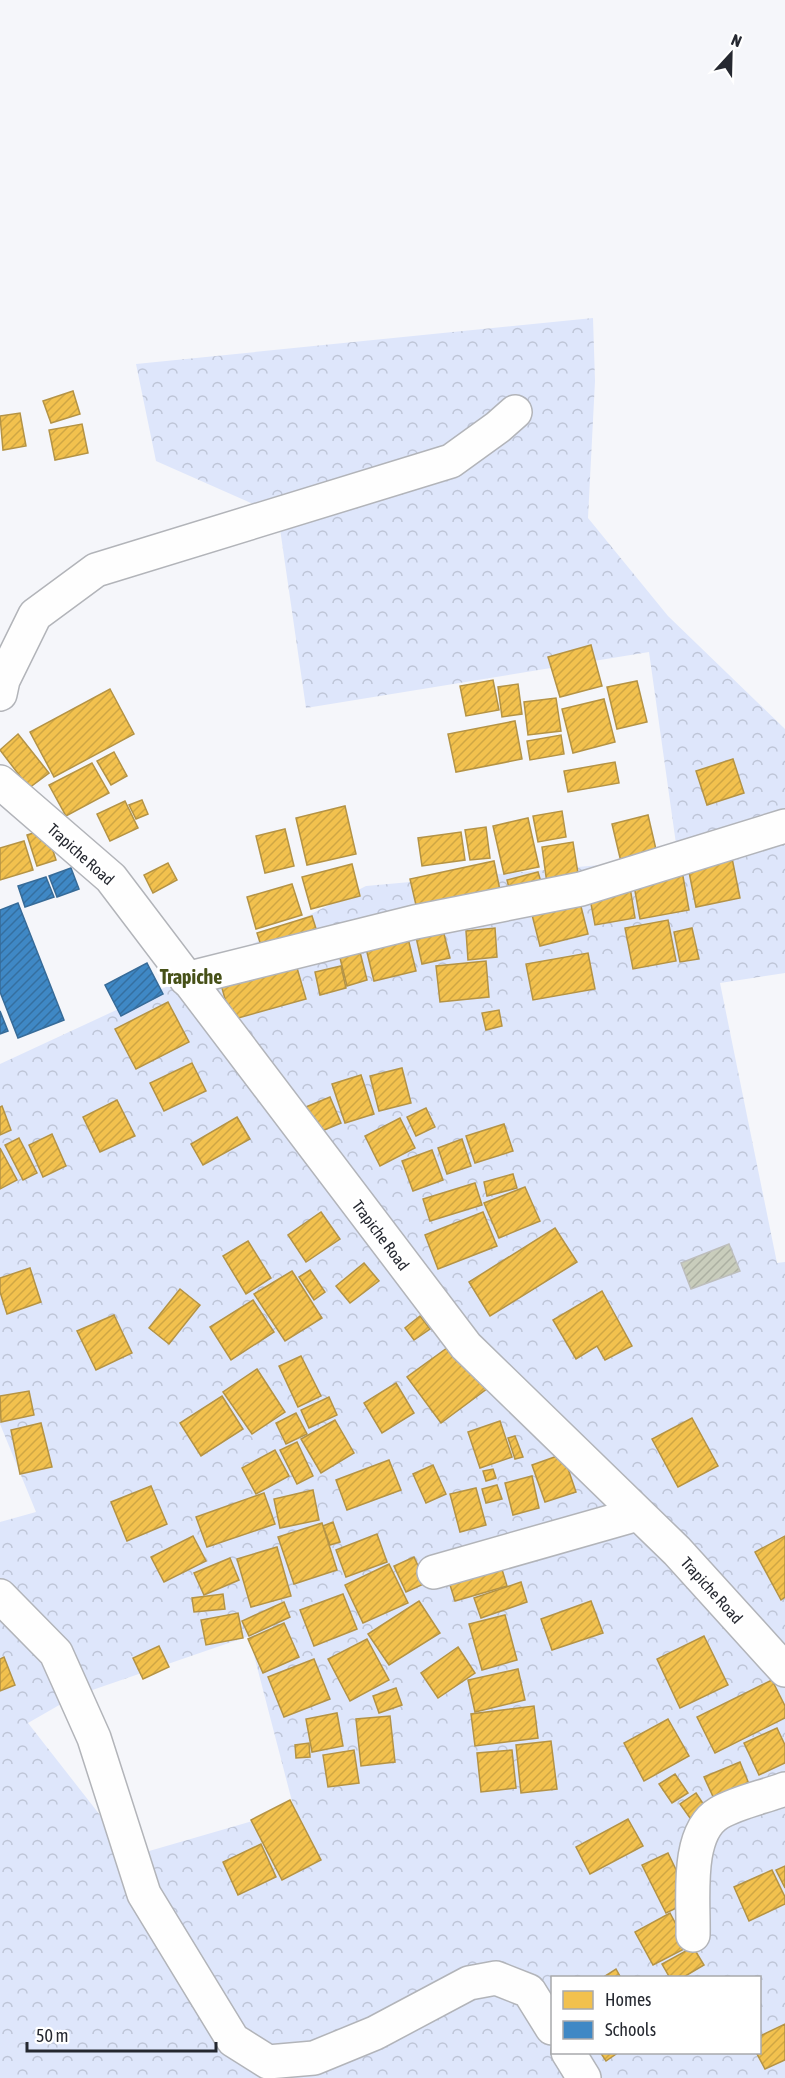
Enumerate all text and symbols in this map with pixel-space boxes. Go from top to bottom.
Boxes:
north arrow [701,24,761,84]
text: N [729,30,744,50]
street label: Trapiche Road [44,820,118,889]
district label: Trapiche [160,965,222,988]
street label: Trapiche Road [348,1196,413,1274]
street label: Trapiche Road [677,1553,746,1627]
legend [551,1976,761,2054]
text: Homes [605,1989,651,2010]
scale bar [27,2015,216,2053]
text: Schools [605,2019,656,2040]
text: 50 m [36,2025,68,2046]

